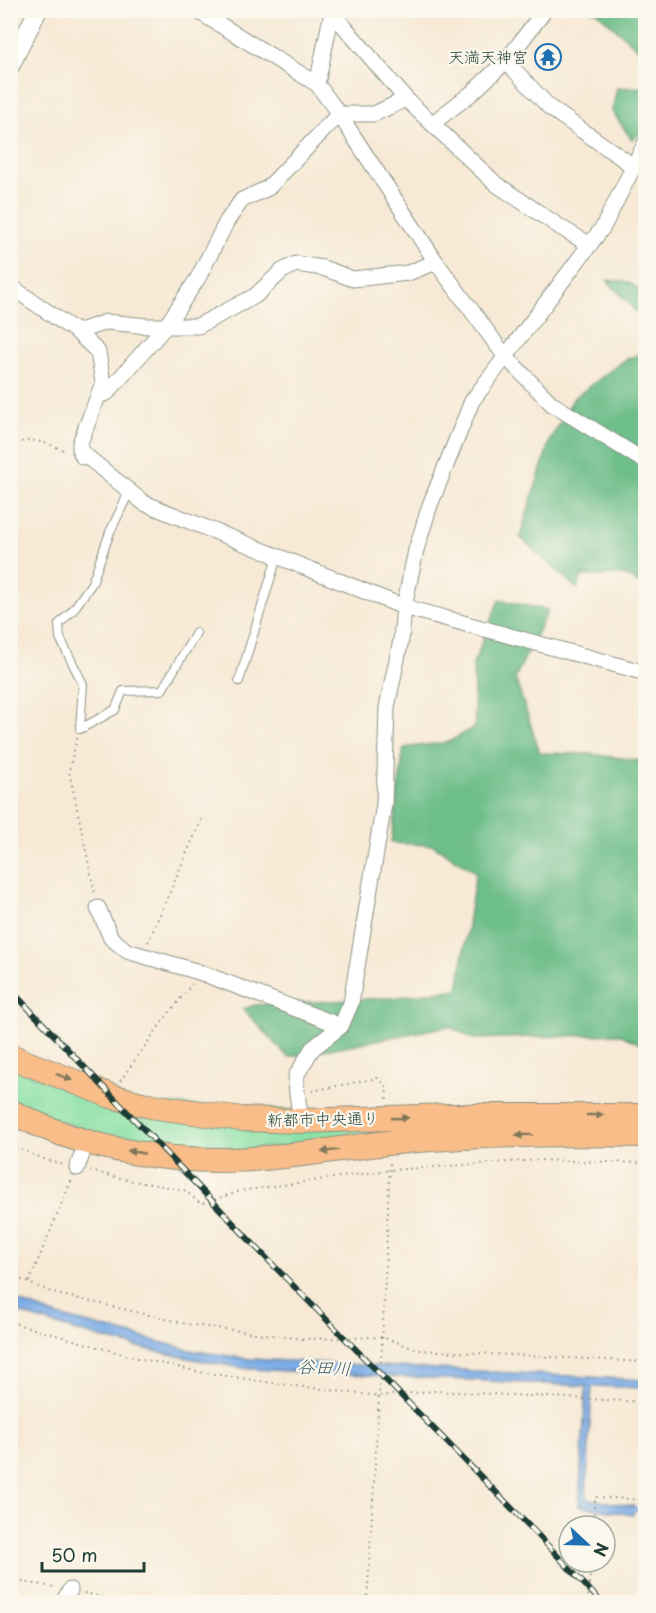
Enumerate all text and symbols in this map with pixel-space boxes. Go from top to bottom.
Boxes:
temple icon: 天満天神宮 [533,42,563,72]
place label: 天満天神宮 [448,44,528,68]
one-way arrow [55,1073,73,1083]
street label: 新都市中央通り [267,1105,379,1131]
one-way arrow [586,1110,605,1120]
one-way arrow [391,1113,410,1122]
one-way arrow [515,1131,534,1140]
one-way arrow [320,1146,339,1155]
one-way arrow [126,1147,145,1156]
water label: 谷田川 [296,1352,352,1381]
north arrow [557,1514,617,1574]
scale bar [42,1535,144,1573]
text: N [588,1540,615,1560]
text: 50 m [51,1541,98,1568]

